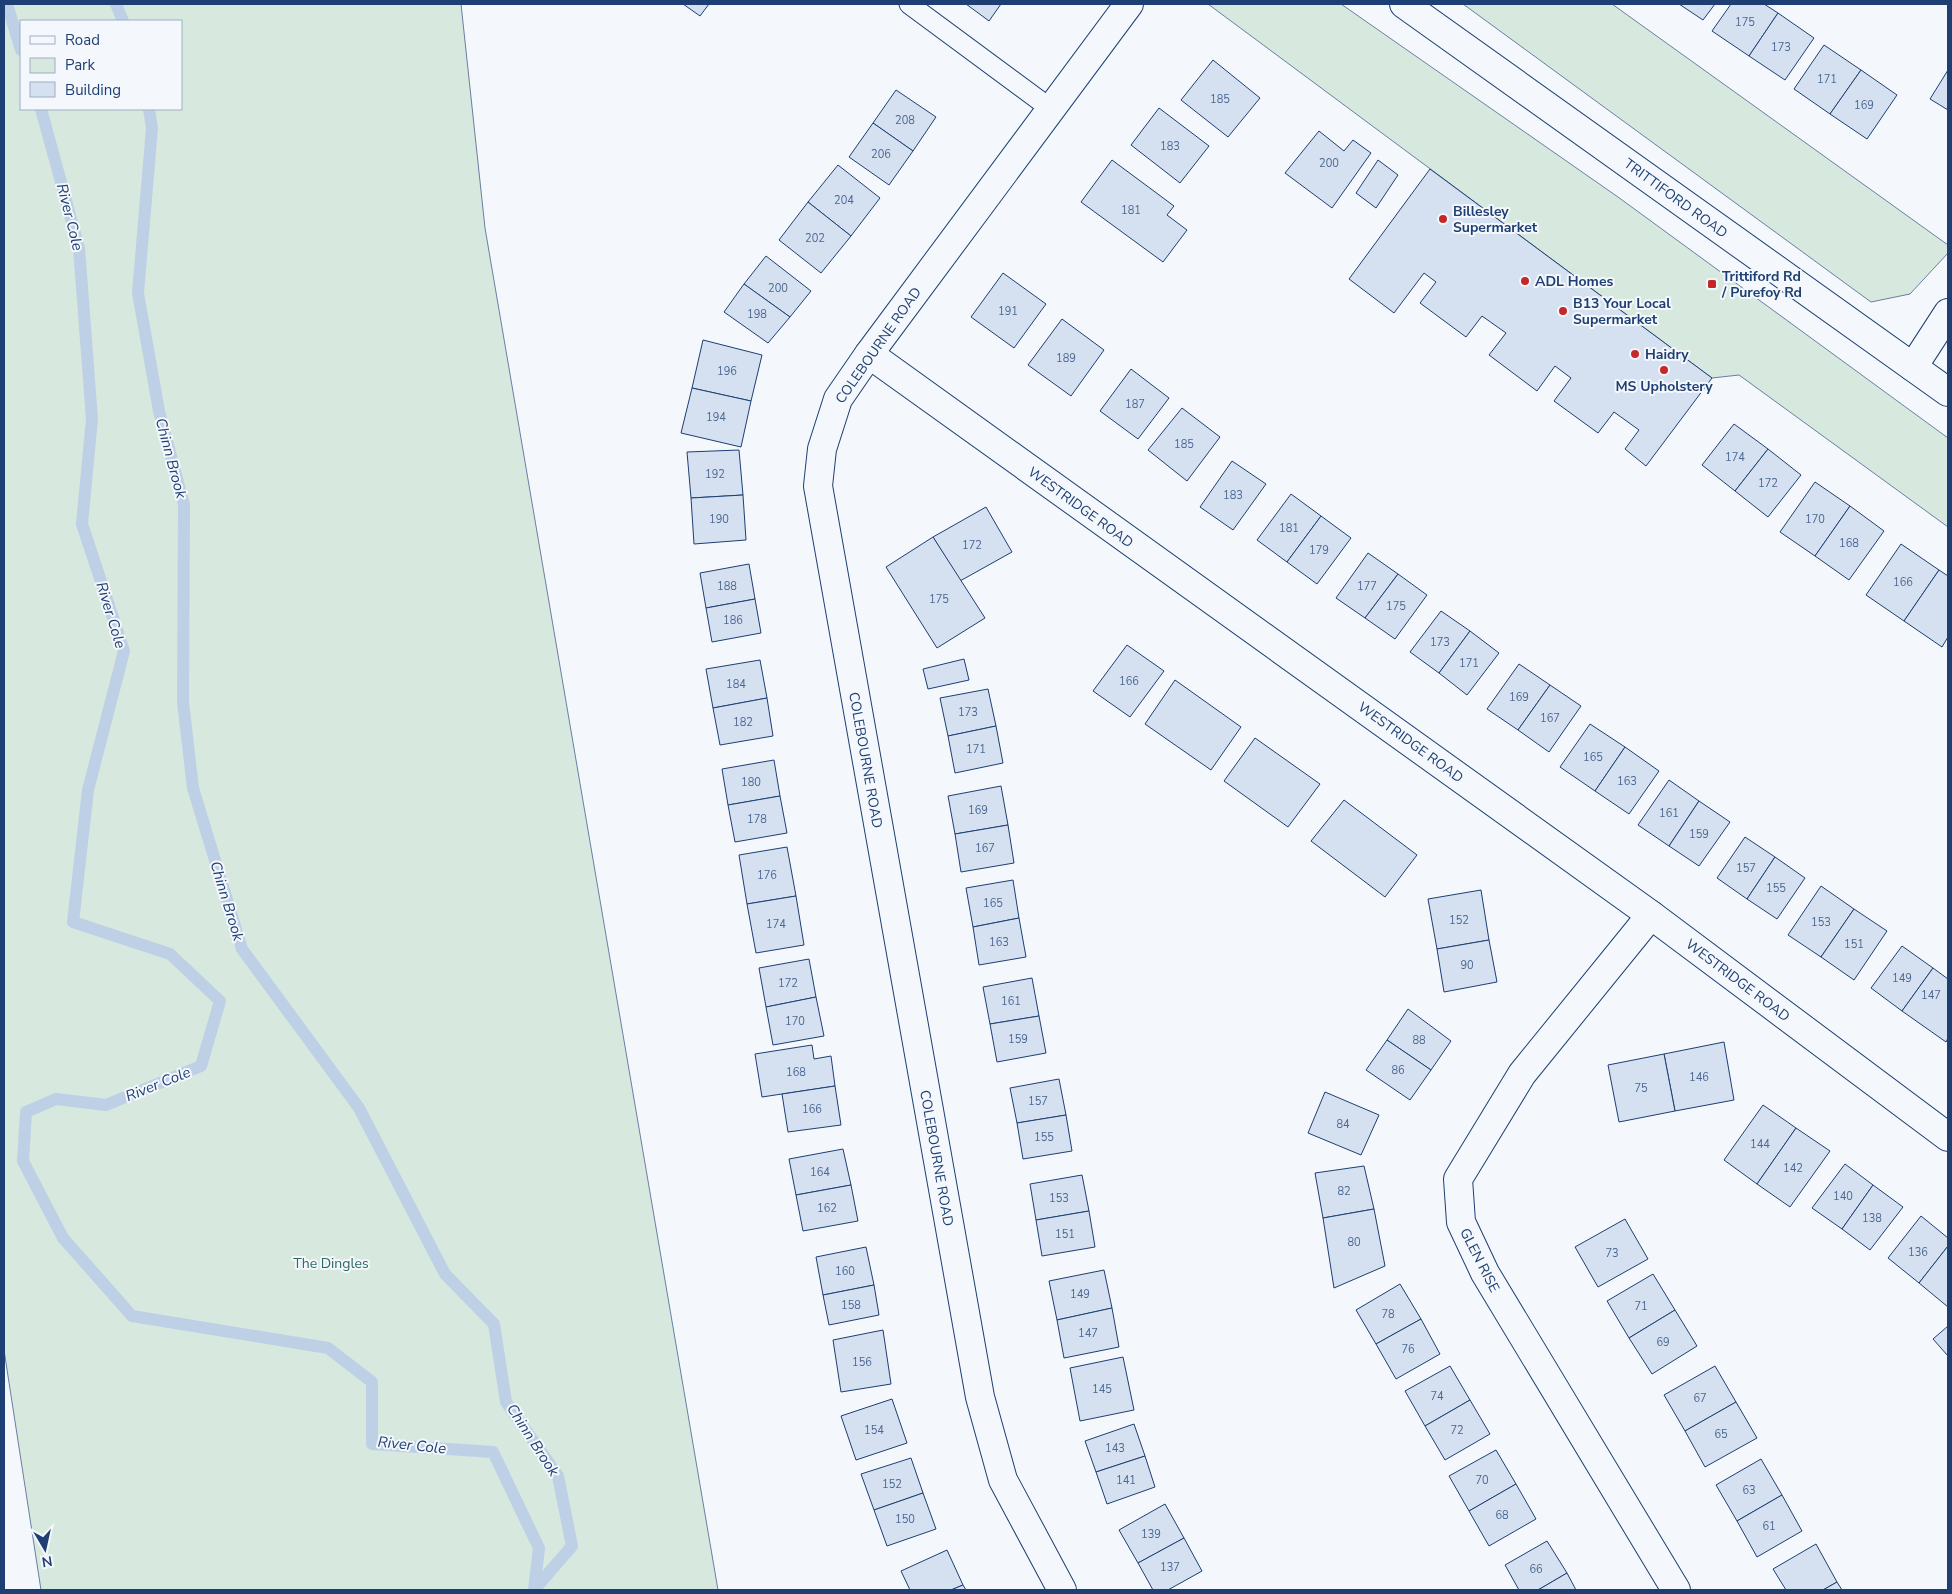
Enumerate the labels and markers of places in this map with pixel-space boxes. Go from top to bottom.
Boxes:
place label: Billesley Supermarket [1453,202,1538,237]
marker: Billesley Supermarket [1437,213,1449,225]
place label: Trittiford Rd / Purefoy Rd [1721,267,1802,302]
place label: ADL Homes [1535,272,1613,291]
marker: ADL Homes [1519,275,1531,287]
marker: Trittiford Rd / Purefoy Rd [1706,278,1718,290]
place label: B13 Your Local Supermarket [1573,294,1671,329]
marker: B13 Your Local Supermarket [1557,305,1569,317]
place label: Haidry [1645,345,1689,364]
marker: Haidry [1629,348,1641,360]
marker: MS Upholstery [1658,364,1670,376]
place label: MS Upholstery [1615,377,1713,396]

